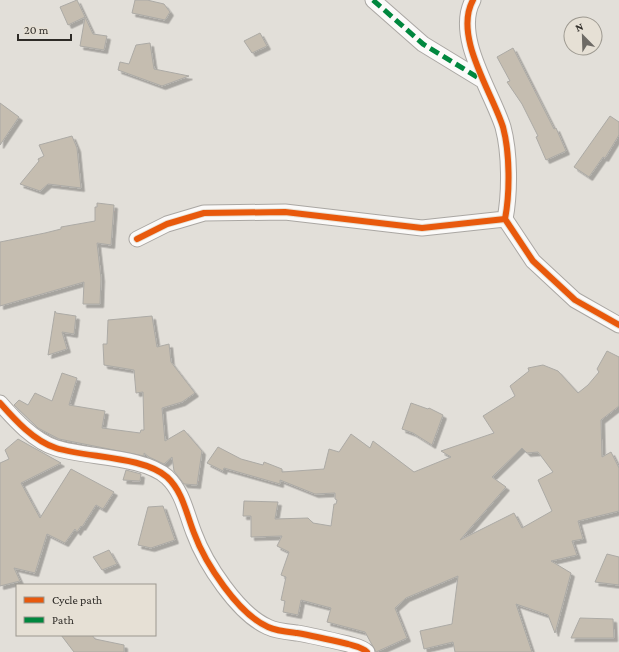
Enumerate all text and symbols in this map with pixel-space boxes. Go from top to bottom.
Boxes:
scale bar [18,16,71,42]
north arrow [563,16,603,56]
text: N [573,20,585,34]
text: 20 m [24,23,49,37]
legend [16,584,156,636]
text: Cycle path [52,593,103,607]
text: Path [52,613,74,627]

